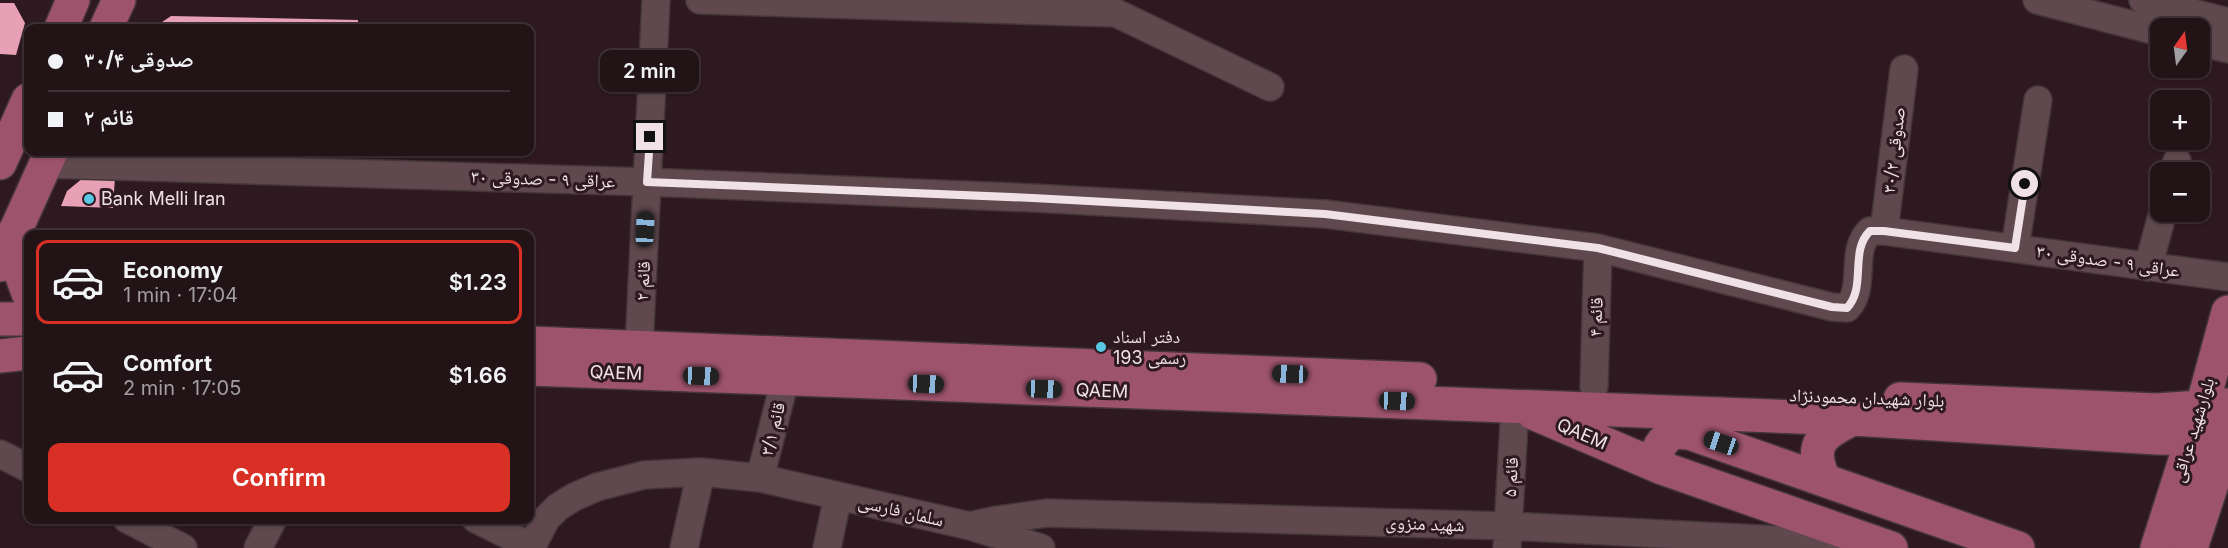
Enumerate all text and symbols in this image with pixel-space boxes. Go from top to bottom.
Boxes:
north arrow [2150,18,2210,78]
map controls [2150,18,2210,222]
text: صدوقی ۳۰/۴ [84,46,194,72]
callout: 2 min [600,50,700,92]
text: 2 min [623,59,676,83]
button: + [2150,90,2210,150]
text: قائم ۲ [84,104,134,130]
street label: صدوقی ۳۰/۲ [1878,106,1910,194]
route end [636,123,663,150]
button: − [2150,162,2210,222]
street label: عراقی ۹ - صدوقی ۳۰ [470,165,616,193]
route start [2011,170,2038,197]
place label: Bank Melli Iran [101,188,226,209]
marker: Bank Melli Iran [82,192,96,206]
car [635,211,655,247]
street label: عراقی ۹ - صدوقی ۳۰ [2035,240,2181,282]
icon: car [51,255,105,309]
text: Economy [123,257,223,283]
street label: قائم ۲ [631,261,656,301]
text: $1.23 [449,269,507,295]
text: 1 min · 17:04 [123,283,238,307]
street label: قائم ۴ [1584,297,1609,337]
place label: دفتر اسناد رسمی 193 [1113,326,1186,369]
marker: دفتر اسناد رسمی 193 [1094,340,1108,354]
icon: car [51,348,105,402]
text: Comfort [123,350,212,376]
street label: QAEM [589,361,643,384]
text: $1.66 [449,362,507,388]
car [1272,364,1308,384]
car [683,366,719,386]
car [908,374,944,394]
street label: بلوارشهید عراقی [2167,375,2219,485]
text: 2 min · 17:05 [123,376,241,400]
car [1026,379,1062,399]
street label: QAEM [1075,379,1129,402]
street label: بلوار شهیدان محمودنژاد [1789,384,1945,412]
car [1379,391,1415,411]
street label: قائم ۳/۱ [756,400,791,458]
street label: QAEM [1554,414,1611,453]
car [1701,429,1741,457]
button: Confirm [48,443,510,512]
street label: قائم ۵ [1499,457,1524,497]
street label: سلمان فارسی [856,490,946,532]
street label: شهید منزوی [1385,512,1465,536]

